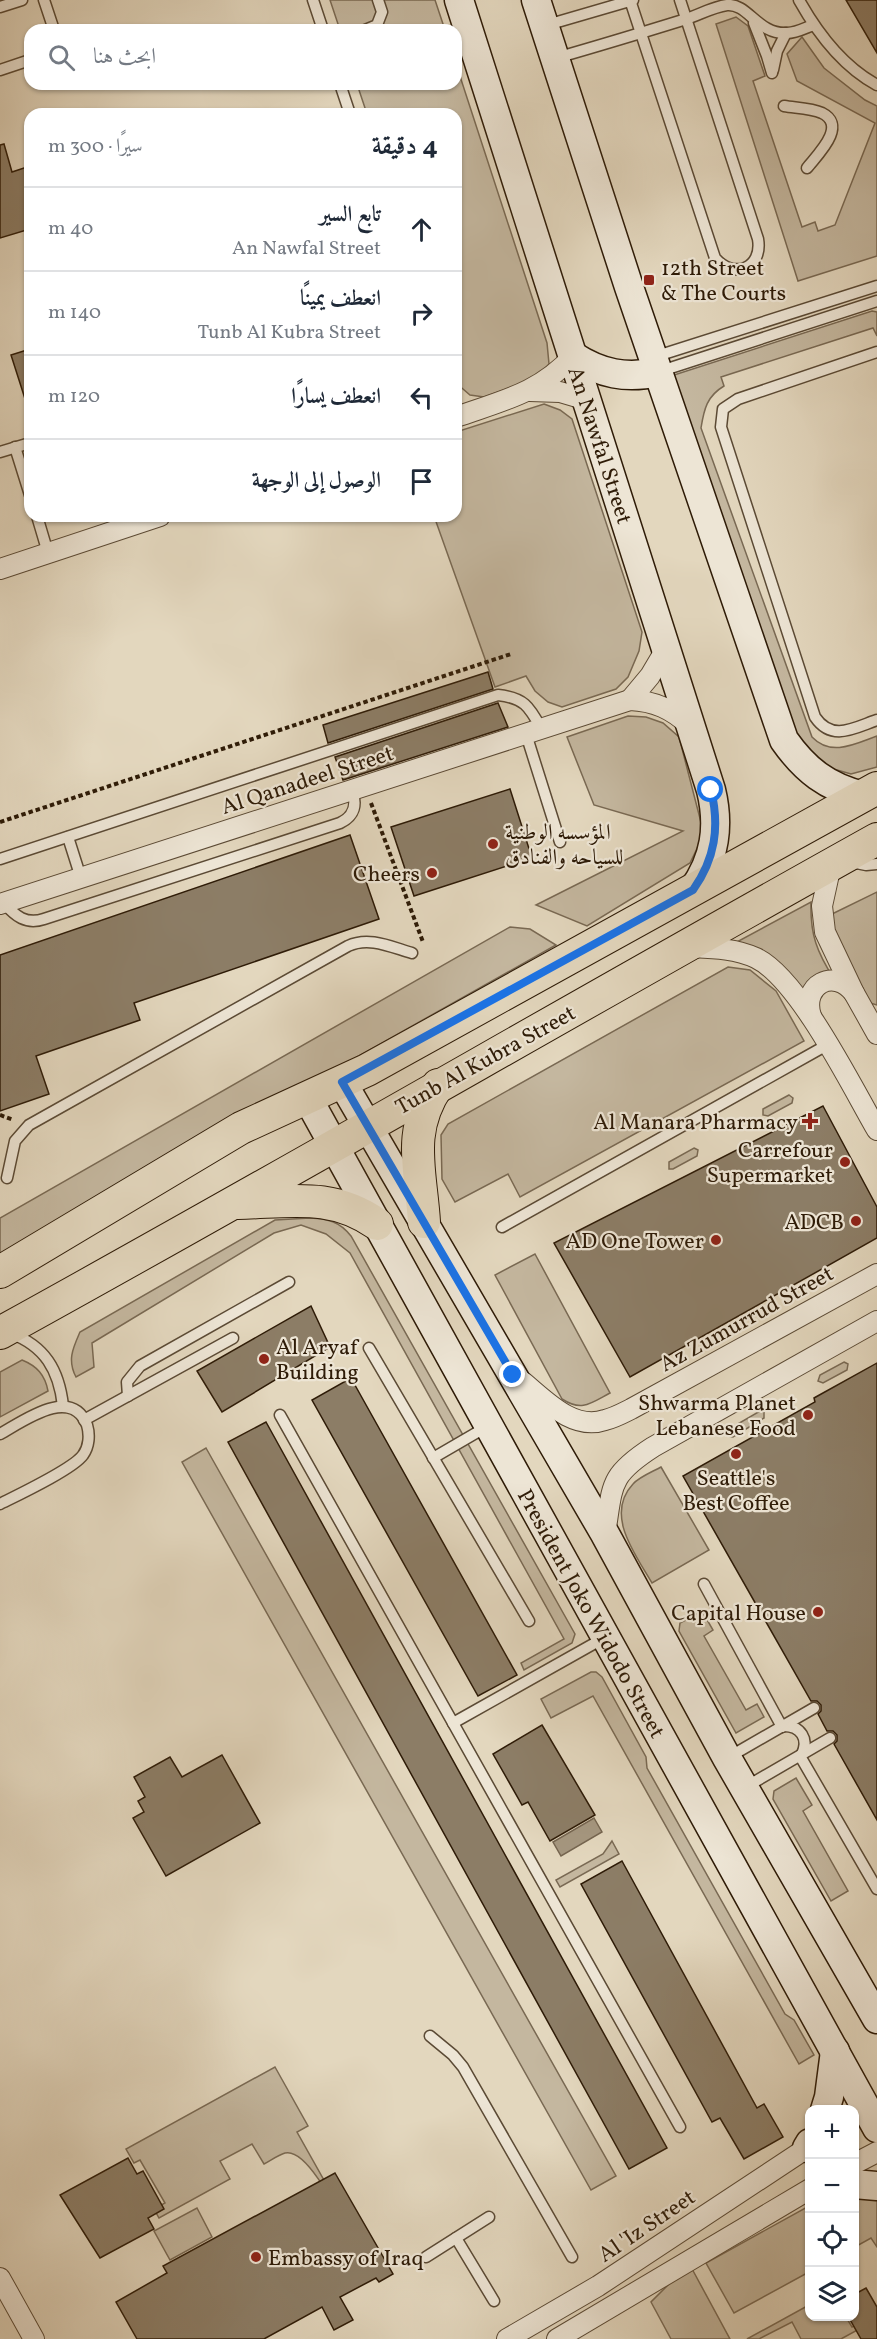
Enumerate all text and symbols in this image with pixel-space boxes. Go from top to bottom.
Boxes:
search box [24,24,462,90]
icon: search [45,41,78,74]
text: ابحث هنا [93,42,156,73]
text: 4 دقيقة [372,129,438,165]
text: سيرًا · 300 m [48,133,143,161]
text: تابع السير [319,200,381,231]
icon: ahead [405,213,438,246]
text: 40 m [48,215,93,243]
text: An Nawfal Street [232,235,381,263]
place label: 12th Street & The Courts [661,254,786,310]
marker: 12th Street & The Courts [642,273,656,287]
text: انعطف يمينًا [300,284,381,315]
icon: right [405,297,438,330]
text: 140 m [48,299,101,327]
text: Tunb Al Kubra Street [198,319,381,347]
street label: An Nawfal Street [559,363,639,529]
icon: left [405,381,438,414]
text: انعطف يسارًا [291,382,381,413]
text: 120 m [48,383,100,411]
icon: arrive [405,465,438,498]
text: الوصول إلى الوجهة [252,466,381,497]
street label: Al Qanadeel Street [218,739,398,824]
route start [697,776,723,802]
place label: المؤسسه الوطنية للسياحه والفنادق [505,818,623,874]
marker: المؤسسه الوطنية للسياحه والفنادق [486,837,500,851]
place label: Cheers [353,860,420,891]
marker: Cheers [425,866,439,880]
street label: Tunb Al Kubra Street [390,999,582,1124]
place label: Al Manara Pharmacy [593,1108,798,1139]
marker: Al Manara Pharmacy [803,1114,817,1128]
place label: Carrefour Supermarket [707,1136,833,1192]
marker: Carrefour Supermarket [838,1155,852,1169]
place label: ADCB [784,1208,844,1239]
marker: ADCB [849,1214,863,1228]
place label: AD One Tower [565,1227,704,1258]
marker: AD One Tower [709,1233,723,1247]
street label: Az Zumurrud Street [655,1259,840,1381]
place label: Al Aryaf Building [276,1333,360,1389]
marker: Al Aryaf Building [257,1352,271,1366]
route end [499,1361,525,1387]
place label: Shwarma Planet Lebanese Food [638,1389,796,1445]
marker: Shwarma Planet Lebanese Food [801,1408,815,1422]
marker: Seattle's Best Coffee [729,1447,743,1461]
place label: Seattle's Best Coffee [682,1464,790,1520]
street label: President Joko Widodo Street [508,1484,672,1745]
place label: Capital House [671,1599,806,1630]
marker: Capital House [811,1605,825,1619]
map controls [805,2105,859,2321]
button: + [805,2105,859,2159]
button: − [805,2159,859,2213]
street label: Al 'Iz Street [593,2183,703,2271]
button: locate [805,2213,859,2267]
place label: Embassy of Iraq [268,2244,424,2275]
marker: Embassy of Iraq [249,2250,263,2264]
button: layers [805,2267,859,2321]

